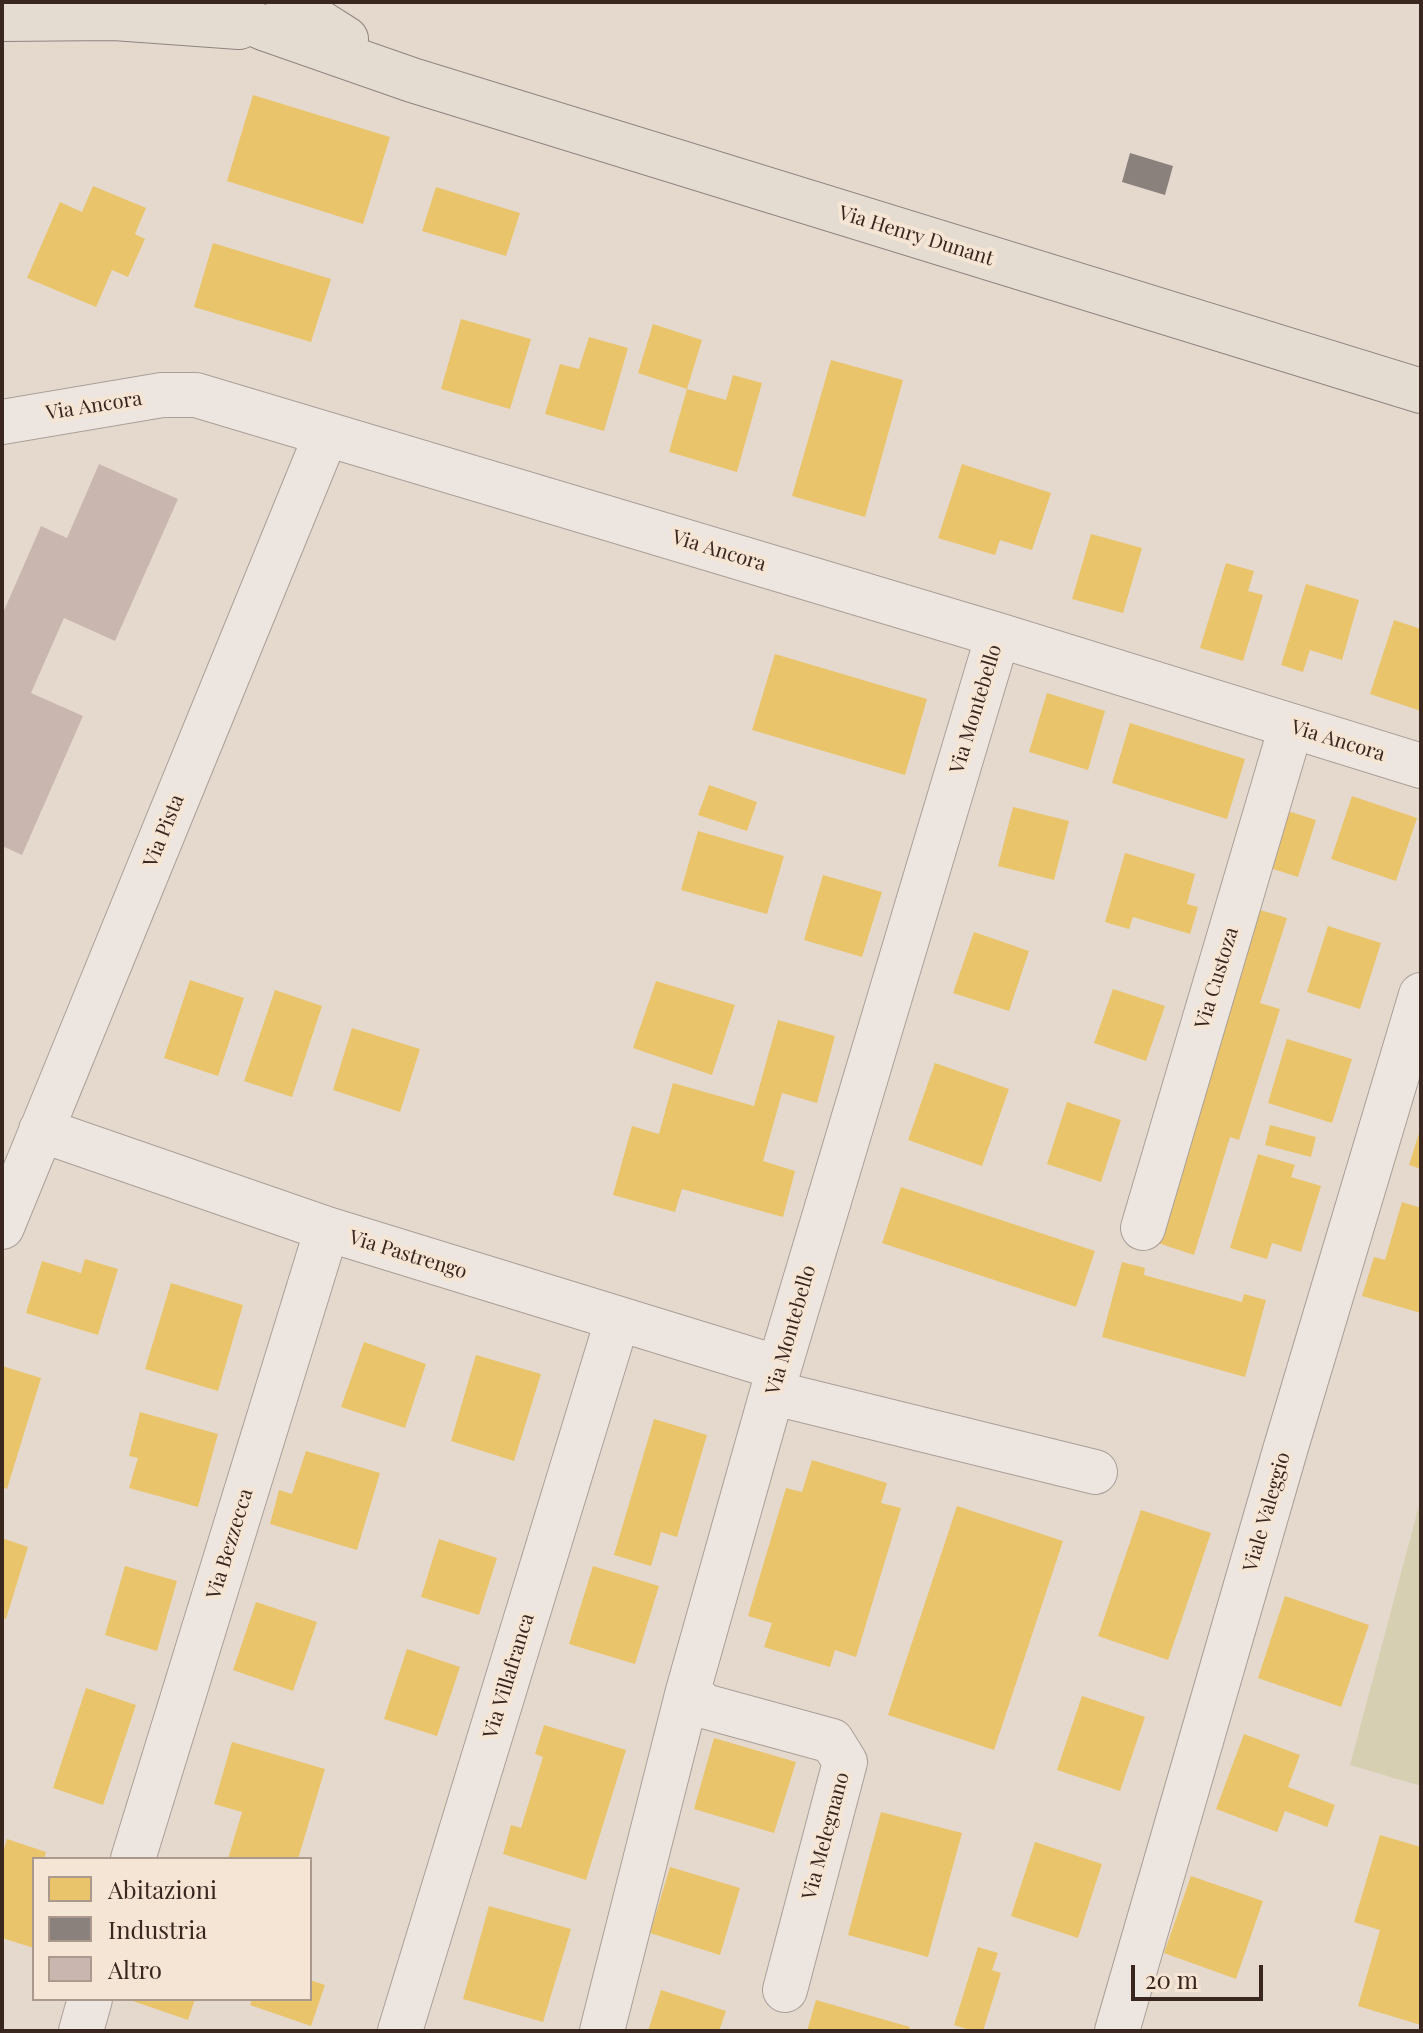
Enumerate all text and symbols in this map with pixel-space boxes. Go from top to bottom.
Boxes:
street label: Via Henry Dunant [836,201,996,271]
street label: Via Ancora [44,387,144,425]
street label: Via Ancora [669,525,769,577]
street label: Via Montebello [945,642,1007,776]
street label: Via Ancora [1288,715,1388,767]
street label: Via Pista [139,791,189,871]
street label: Via Custoza [1190,924,1244,1032]
street label: Via Pastrengo [346,1226,470,1284]
street label: Via Montebello [761,1262,821,1398]
street label: Viale Valeggio [1238,1449,1296,1575]
street label: Via Bezzecca [202,1486,258,1602]
street label: Via Villafranca [479,1611,539,1741]
street label: Via Melegnano [797,1770,855,1902]
legend [32,1857,312,2001]
text: Abitazioni [108,1873,217,1905]
text: Industria [108,1913,207,1945]
scale bar [1135,1949,1267,1999]
text: Altro [108,1953,162,1985]
text: 20 m [1145,1963,1198,1995]

